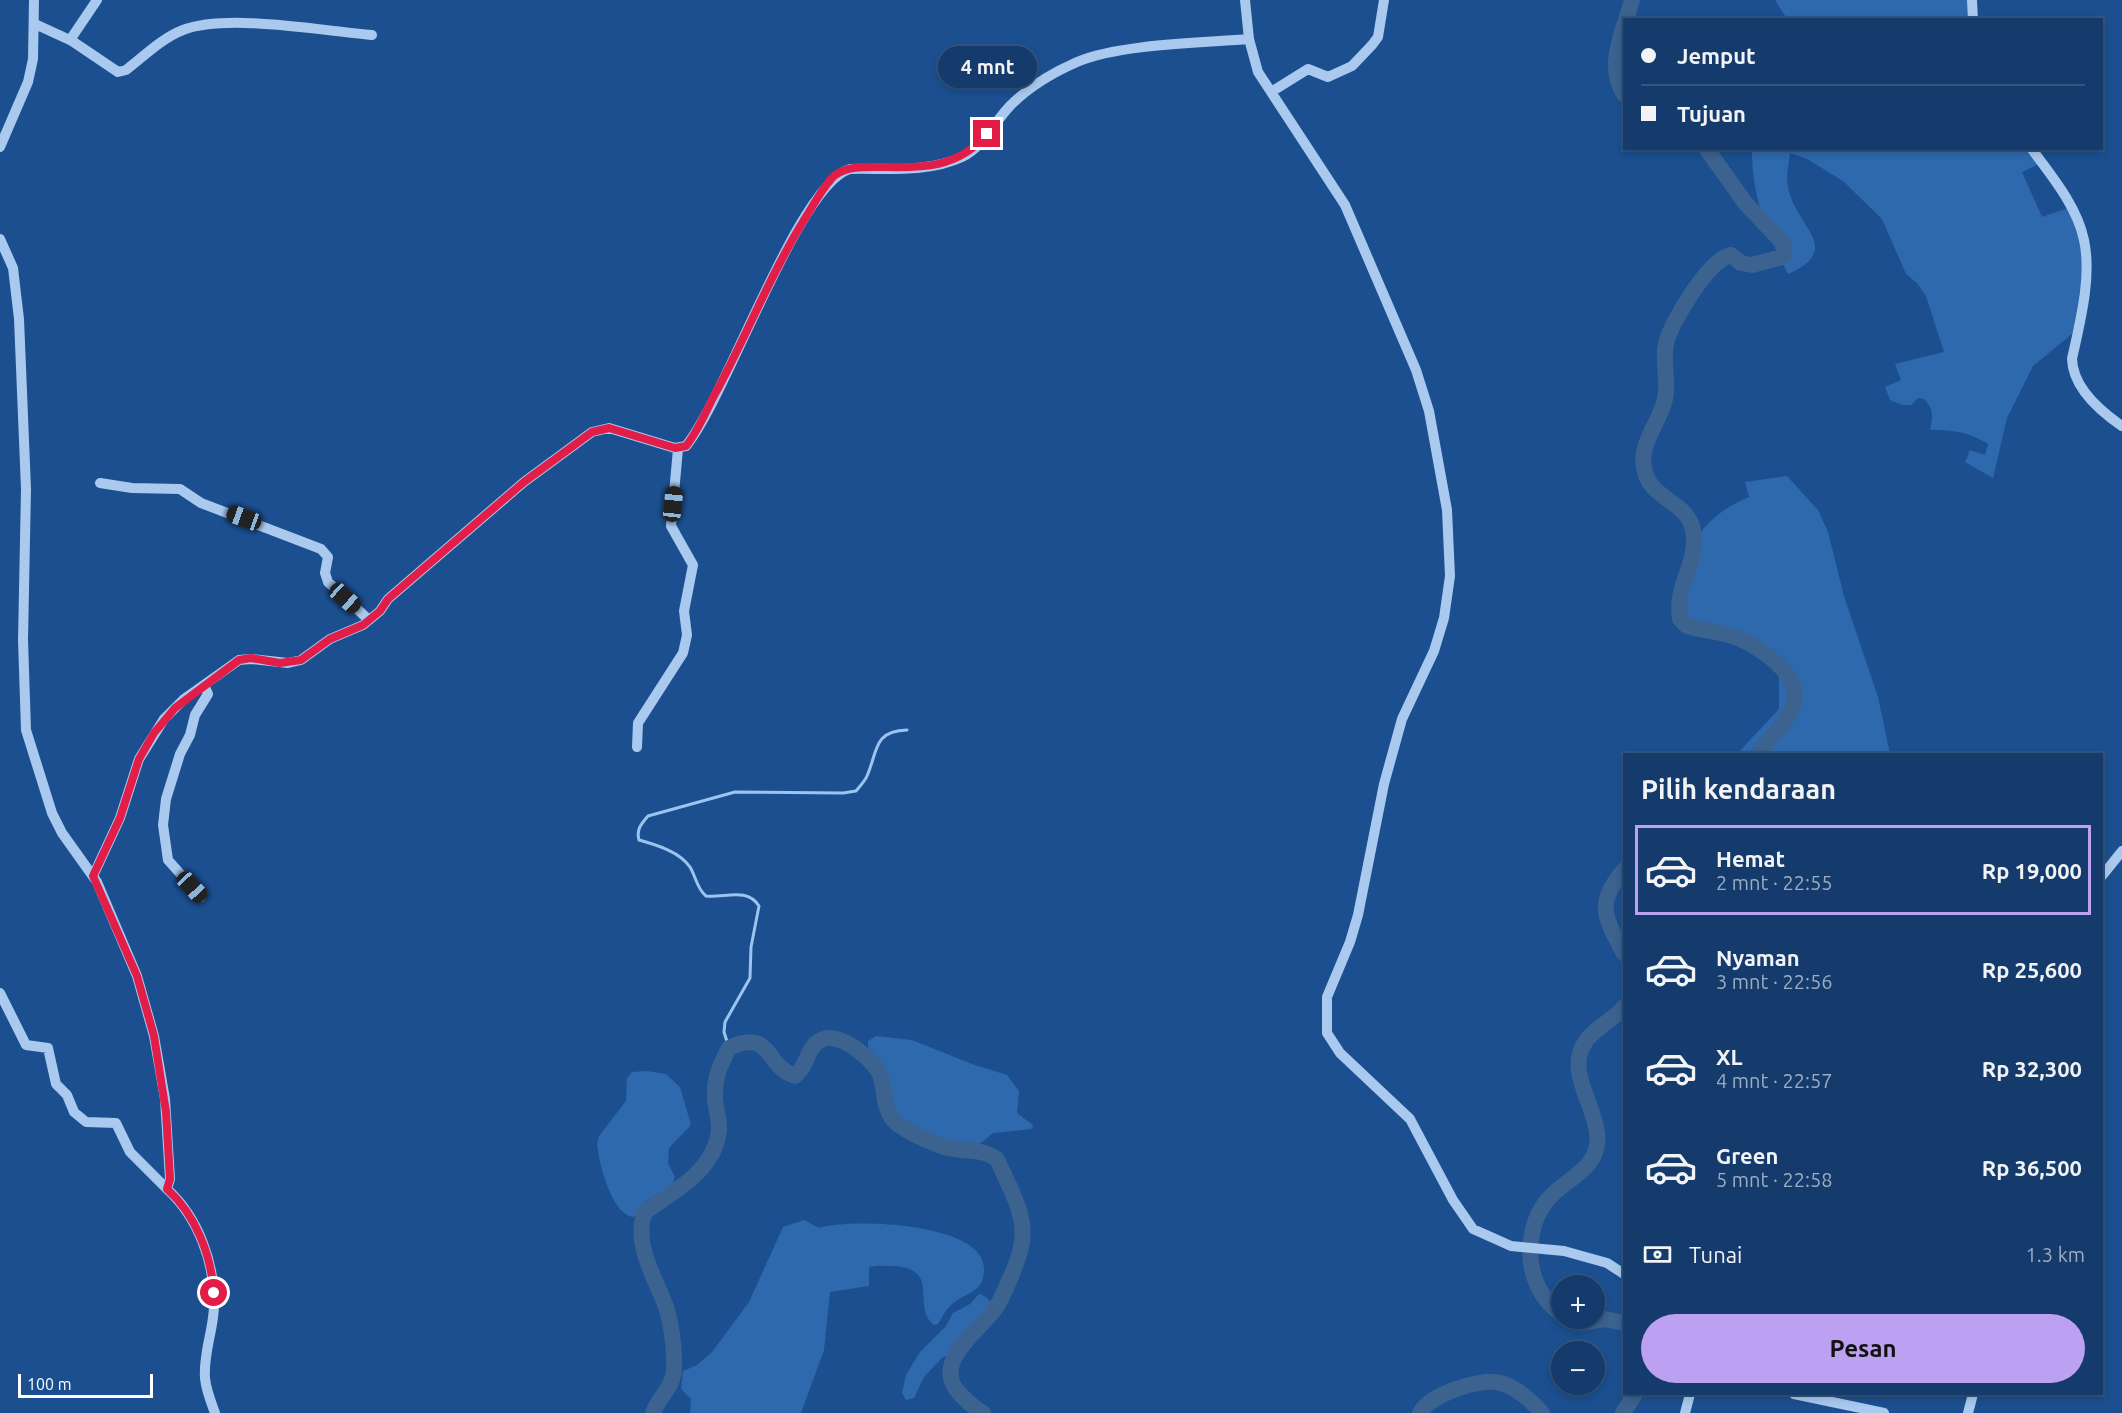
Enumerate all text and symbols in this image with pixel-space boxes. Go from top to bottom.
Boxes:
text: Jemput [1677,43,1756,68]
callout: 4 mnt [938,47,1036,89]
text: 4 mnt [961,55,1014,78]
text: Tujuan [1677,101,1746,126]
route end [973,120,1000,147]
car [662,485,684,523]
car [224,503,264,533]
car [326,579,364,617]
text: Pilih kendaraan [1641,774,1836,804]
icon: car [1644,843,1698,897]
text: Hemat [1716,846,1785,871]
text: Rp 19,000 [1982,858,2082,883]
car [173,868,211,906]
text: 2 mnt · 22:55 [1716,871,1833,894]
icon: car [1644,942,1698,996]
text: Nyaman [1716,945,1800,970]
text: Rp 25,600 [1982,957,2082,982]
text: 3 mnt · 22:56 [1716,970,1833,993]
icon: car [1644,1041,1698,1095]
text: XL [1716,1044,1743,1069]
text: Rp 32,300 [1982,1056,2082,1081]
text: 4 mnt · 22:57 [1716,1069,1833,1092]
icon: car [1644,1140,1698,1194]
text: Green [1716,1143,1778,1168]
text: Rp 36,500 [1982,1155,2082,1180]
text: 5 mnt · 22:58 [1716,1168,1833,1191]
icon: cash [1641,1238,1674,1271]
text: Tunai [1689,1242,1742,1267]
text: 1.3 km [2026,1243,2085,1266]
map controls [1551,1275,1605,1395]
button: + [1551,1275,1605,1329]
route start [200,1279,227,1306]
button: Pesan [1641,1314,2085,1383]
button: − [1551,1341,1605,1395]
scale bar [18,1371,153,1398]
text: 100 m [27,1375,72,1393]

